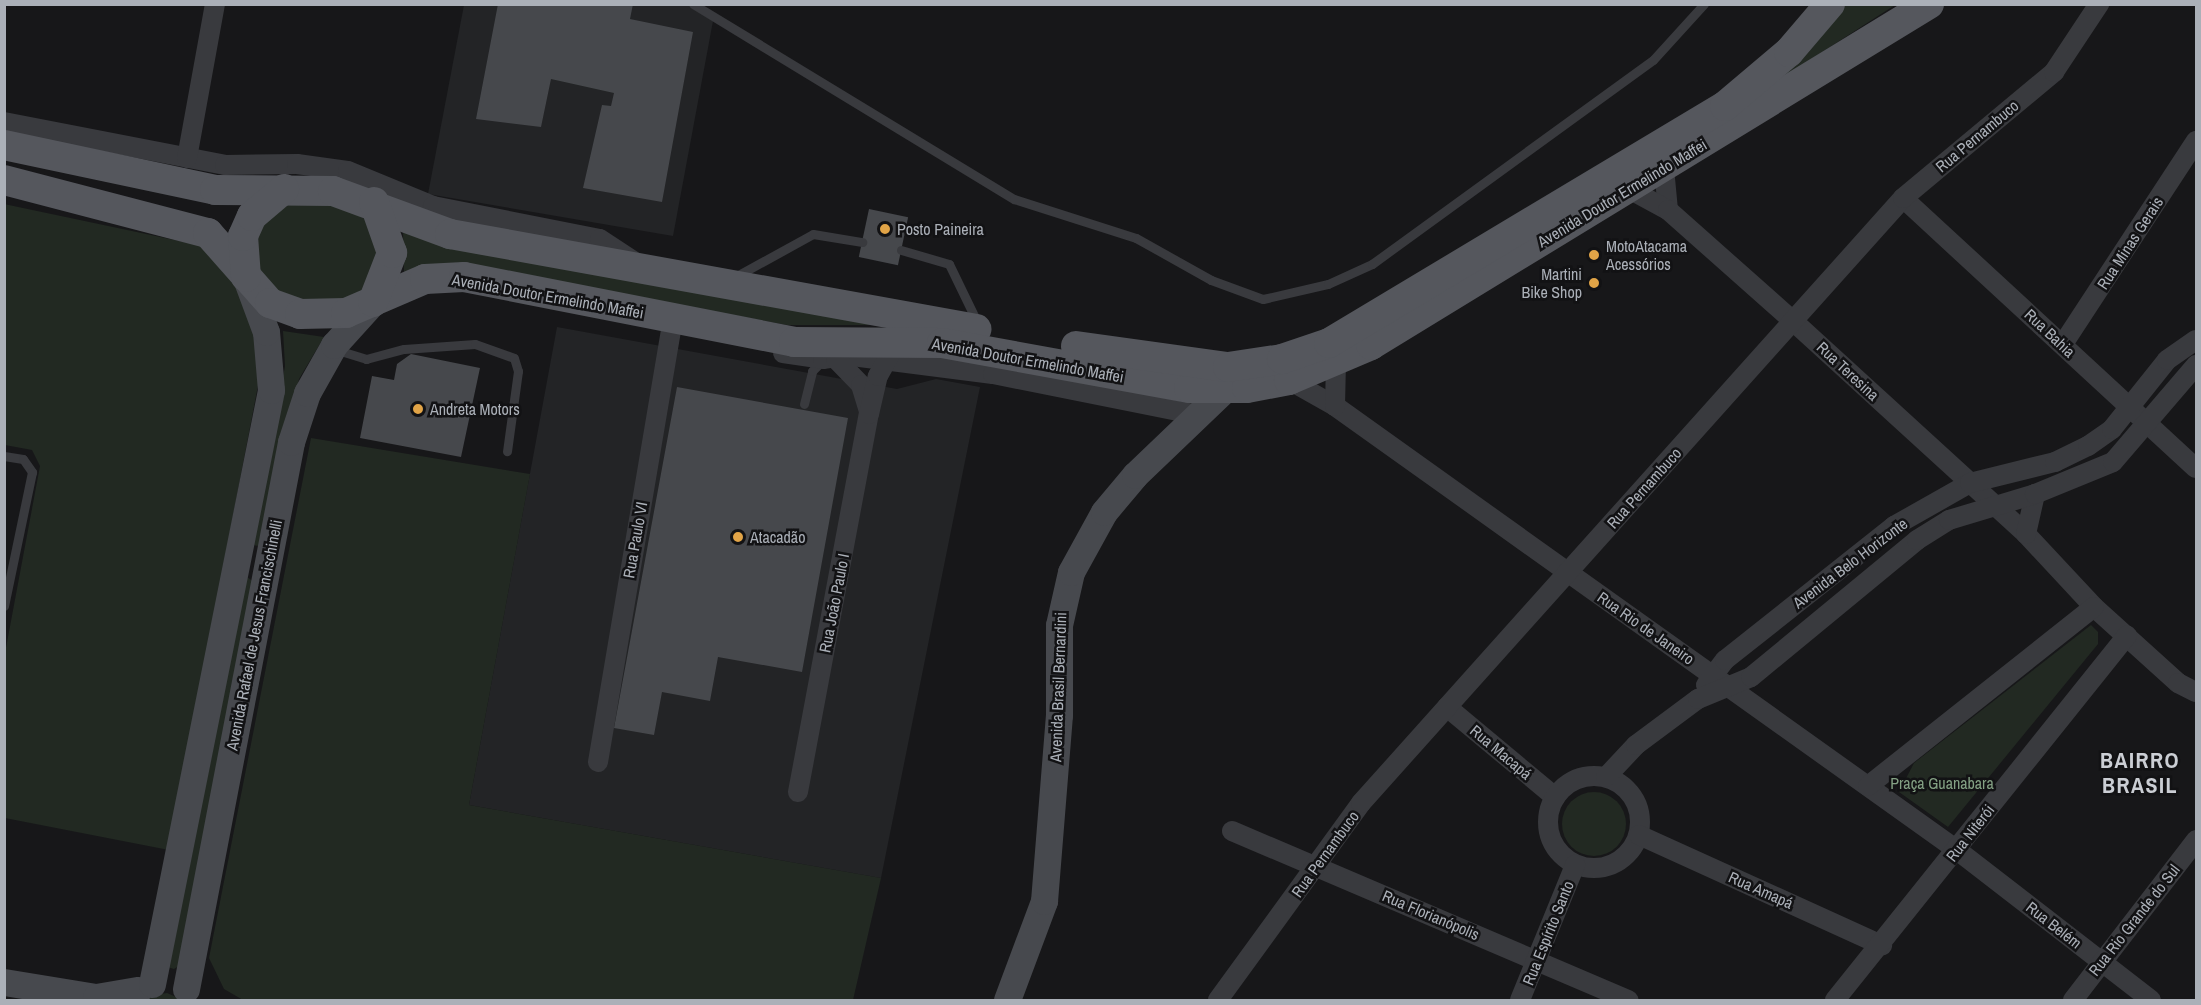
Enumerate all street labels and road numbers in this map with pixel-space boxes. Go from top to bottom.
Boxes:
street label: Rua Pernambuco [1932,96,2022,176]
street label: Avenida Doutor Ermelindo Maffei [1534,135,1710,251]
street label: Rua Minas Gerais [2093,193,2167,293]
street label: Avenida Doutor Ermelindo Maffei [451,270,645,322]
street label: Rua Bahia [2021,305,2079,361]
street label: Avenida Doutor Ermelindo Maffei [931,334,1125,386]
street label: Rua Teresina [1813,337,1883,405]
street label: Rua Pernambuco [1603,444,1685,532]
street label: Rua Paulo VI [619,500,651,580]
street label: Avenida Belo Horizonte [1789,514,1911,612]
street label: Avenida Rafael de Jesus Francischinelli [222,518,286,752]
street label: Rua João Paulo I [815,552,853,654]
street label: Rua Rio de Janeiro [1594,588,1698,668]
street label: Avenida Brasil Bernardini [1046,612,1070,762]
street label: Rua Macapá [1466,721,1536,783]
street label: Rua Niterói [1942,801,1998,865]
street label: Rua Pernambuco [1287,807,1363,901]
street label: Rua Rio Grande do Sul [2084,860,2184,980]
street label: Rua Amapá [1725,867,1797,913]
street label: Rua Espírito Santo [1518,878,1578,988]
street label: Rua Florianópolis [1380,886,1482,944]
street label: Rua Belém [2023,897,2085,953]

